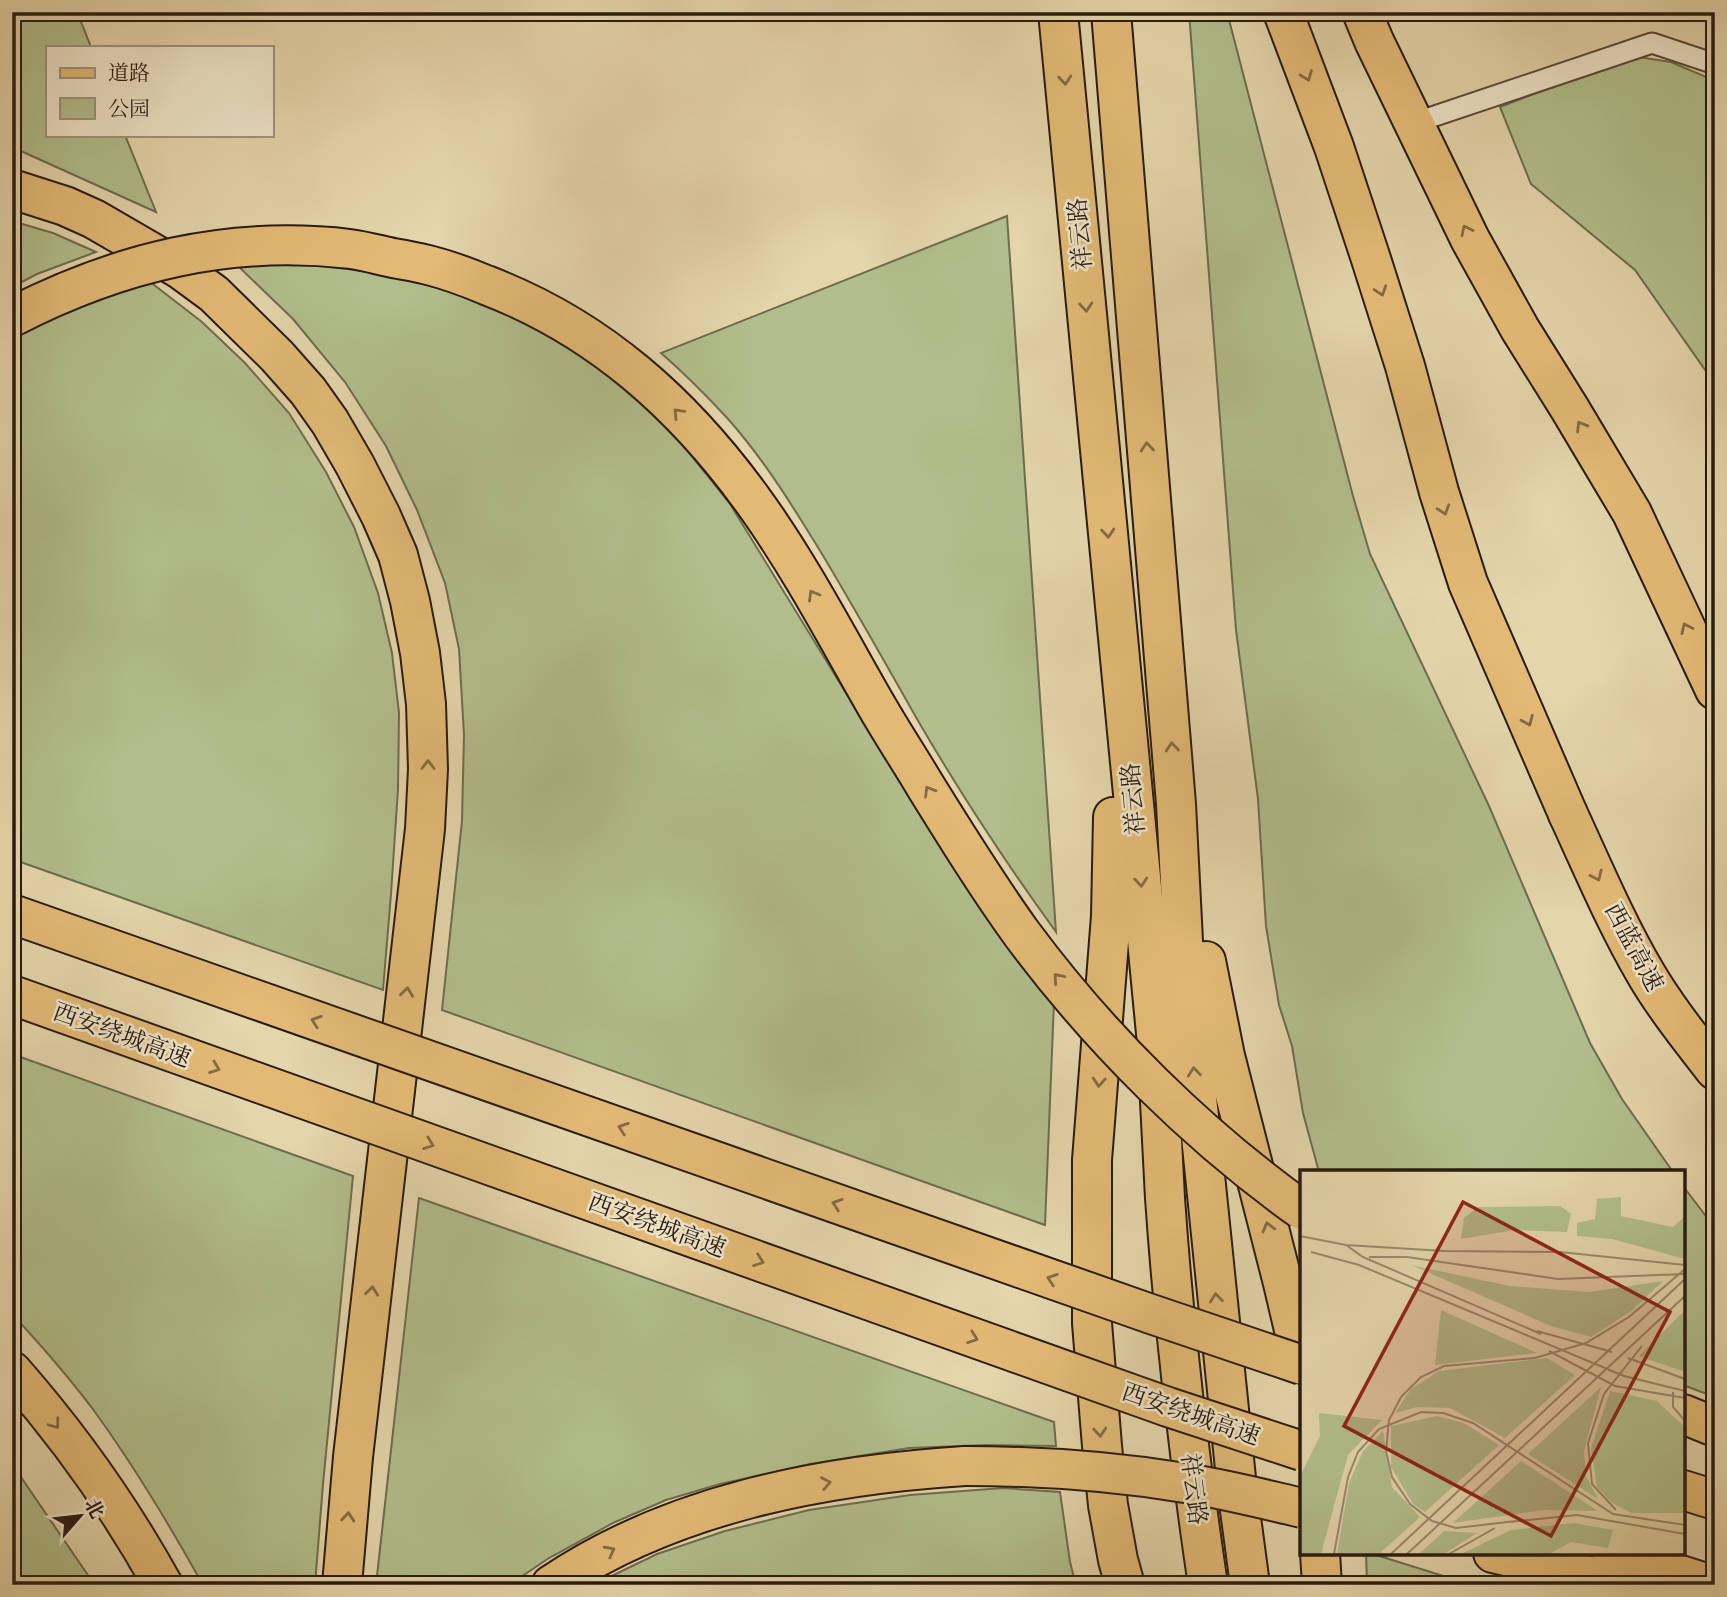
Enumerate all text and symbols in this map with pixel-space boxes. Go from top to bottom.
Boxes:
legend [46,46,273,136]
text: 道路 [108,57,150,88]
one-way arrow [1299,70,1313,82]
one-way arrow [1057,75,1072,86]
text: 公园 [108,93,150,124]
street label: 祥云路 [1059,197,1100,271]
one-way arrow [1460,225,1474,237]
one-way arrow [1373,285,1387,297]
one-way arrow [1079,301,1094,312]
one-way arrow [674,408,687,421]
one-way arrow [1576,421,1589,434]
one-way arrow [1140,441,1155,452]
one-way arrow [1436,503,1451,515]
one-way arrow [1100,528,1115,539]
one-way arrow [808,590,821,603]
one-way arrow [1680,623,1694,635]
one-way arrow [1520,714,1534,726]
one-way arrow [1165,741,1180,752]
one-way arrow [420,759,436,770]
street label: 祥云路 [1112,762,1153,836]
one-way arrow [924,786,937,799]
one-way arrow [1589,869,1603,881]
one-way arrow [1133,876,1148,887]
street label: 西蓝高速 [1596,896,1672,997]
one-way arrow [1054,974,1066,987]
one-way arrow [399,986,414,997]
street label: 西安绕城高速 [49,993,196,1076]
one-way arrow [310,1015,322,1029]
one-way arrow [208,1060,221,1074]
one-way arrow [1187,1066,1202,1077]
one-way arrow [1092,1077,1107,1088]
one-way arrow [617,1122,629,1136]
one-way arrow [423,1136,435,1150]
inset map [1300,1170,1685,1555]
street label: 西安绕城高速 [584,1183,731,1266]
one-way arrow [832,1198,844,1212]
one-way arrow [1262,1221,1276,1233]
one-way arrow [753,1253,765,1267]
one-way arrow [1046,1273,1059,1287]
one-way arrow [365,1285,380,1296]
one-way arrow [1209,1292,1224,1304]
one-way arrow [967,1330,979,1344]
street label: 西安绕城高速 [1117,1374,1265,1454]
one-way arrow [47,1416,60,1429]
one-way arrow [1092,1427,1107,1438]
street label: 祥云路 [1173,1451,1216,1527]
one-way arrow [820,1476,832,1491]
north arrow [46,1482,116,1552]
text: 北 [78,1493,112,1523]
one-way arrow [340,1511,355,1523]
one-way arrow [602,1545,615,1559]

